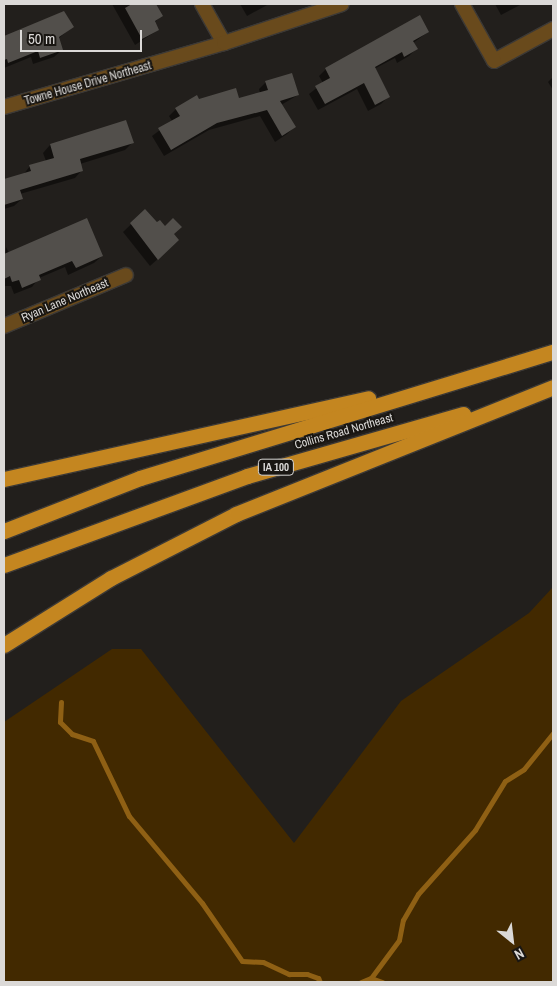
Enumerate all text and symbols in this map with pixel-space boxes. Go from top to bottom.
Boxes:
scale bar [22,20,145,52]
text: 50 m [28,28,55,49]
street label: Towne House Drive Northeast [23,59,153,109]
street label: Ryan Lane Northeast [19,276,111,326]
street label: Collins Road Northeast [293,411,395,453]
road number: IA 100 [257,458,295,476]
north arrow [487,916,537,966]
text: N [511,944,527,964]

